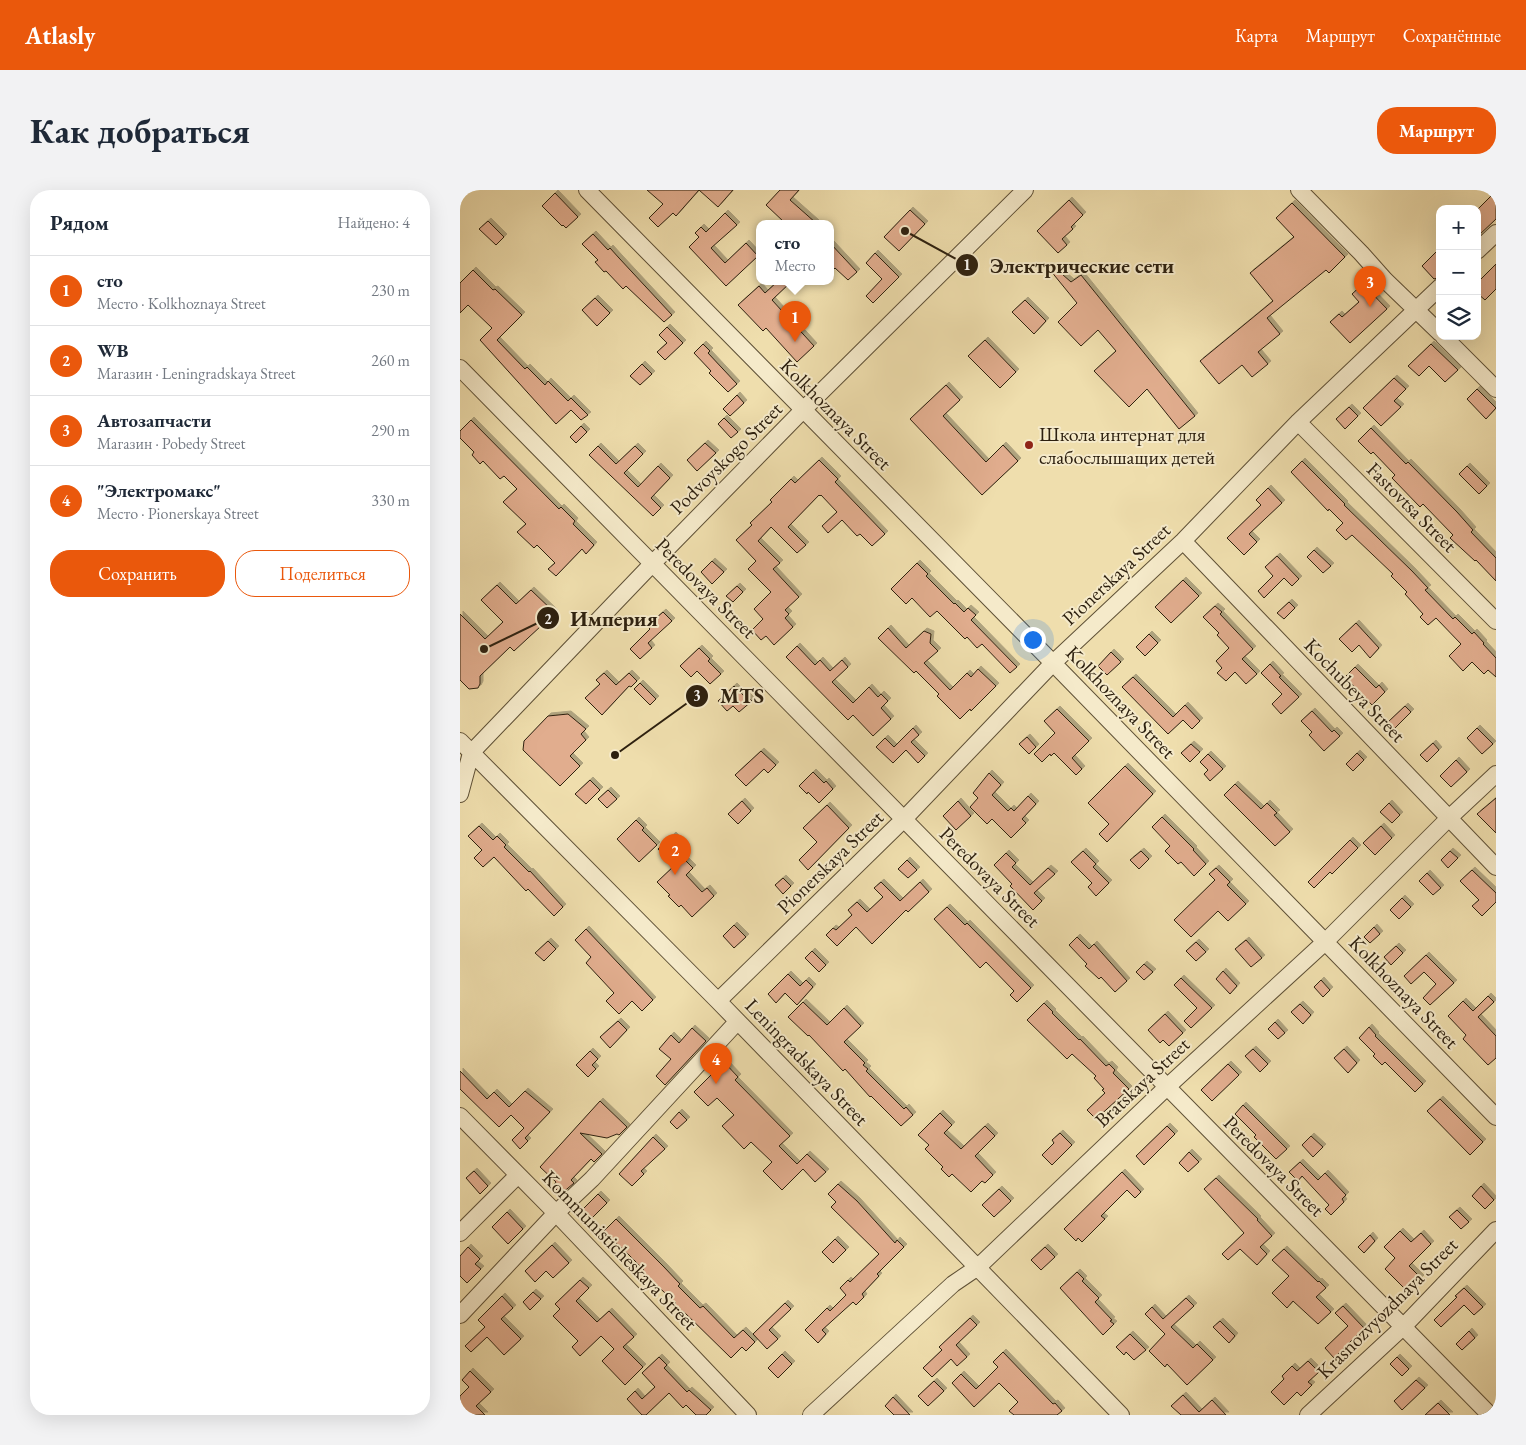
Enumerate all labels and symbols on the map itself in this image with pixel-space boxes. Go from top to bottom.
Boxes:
callout: Электрические сети [954,247,1184,283]
text: Электрические сети [990,252,1174,279]
text: 1 [963,255,971,274]
pin: 3 [1354,266,1386,307]
pin: 1 [779,301,811,342]
street label: Kolkhoznaya Street [775,353,898,476]
street label: Podvoyskogo Street [664,396,788,520]
place label: Школа интернат для слабослышащих детей [1039,421,1215,470]
marker: Школа интернат для слабослышащих детей [1023,439,1035,451]
street label: Fastovtsa Street [1361,456,1463,558]
street label: Pionerskaya Street [1056,517,1176,631]
street label: Peredovaya Street [650,532,763,645]
callout: Империя [535,600,668,636]
text: Империя [570,605,658,632]
text: 2 [544,609,552,628]
your location [1020,627,1046,653]
street label: Kochubeya Street [1299,632,1412,748]
street label: Kolkhoznaya Street [1060,640,1182,765]
callout: MTS [685,678,774,714]
text: MTS [720,682,764,709]
text: 3 [693,686,701,705]
street label: Pionerskaya Street [771,804,889,920]
street label: Peredovaya Street [934,821,1047,934]
pin: 2 [659,834,691,875]
street label: Kolkhoznaya Street [1343,930,1465,1055]
street label: Leningradskaya Street [740,993,875,1132]
street label: Bratskaya Street [1089,1031,1196,1133]
pin: 4 [700,1043,732,1084]
street label: Peredovaya Street [1218,1110,1331,1223]
street label: Kommunisticheskaya Street [537,1165,704,1336]
street label: Krasnozvyozdnaya Street [1311,1231,1464,1384]

